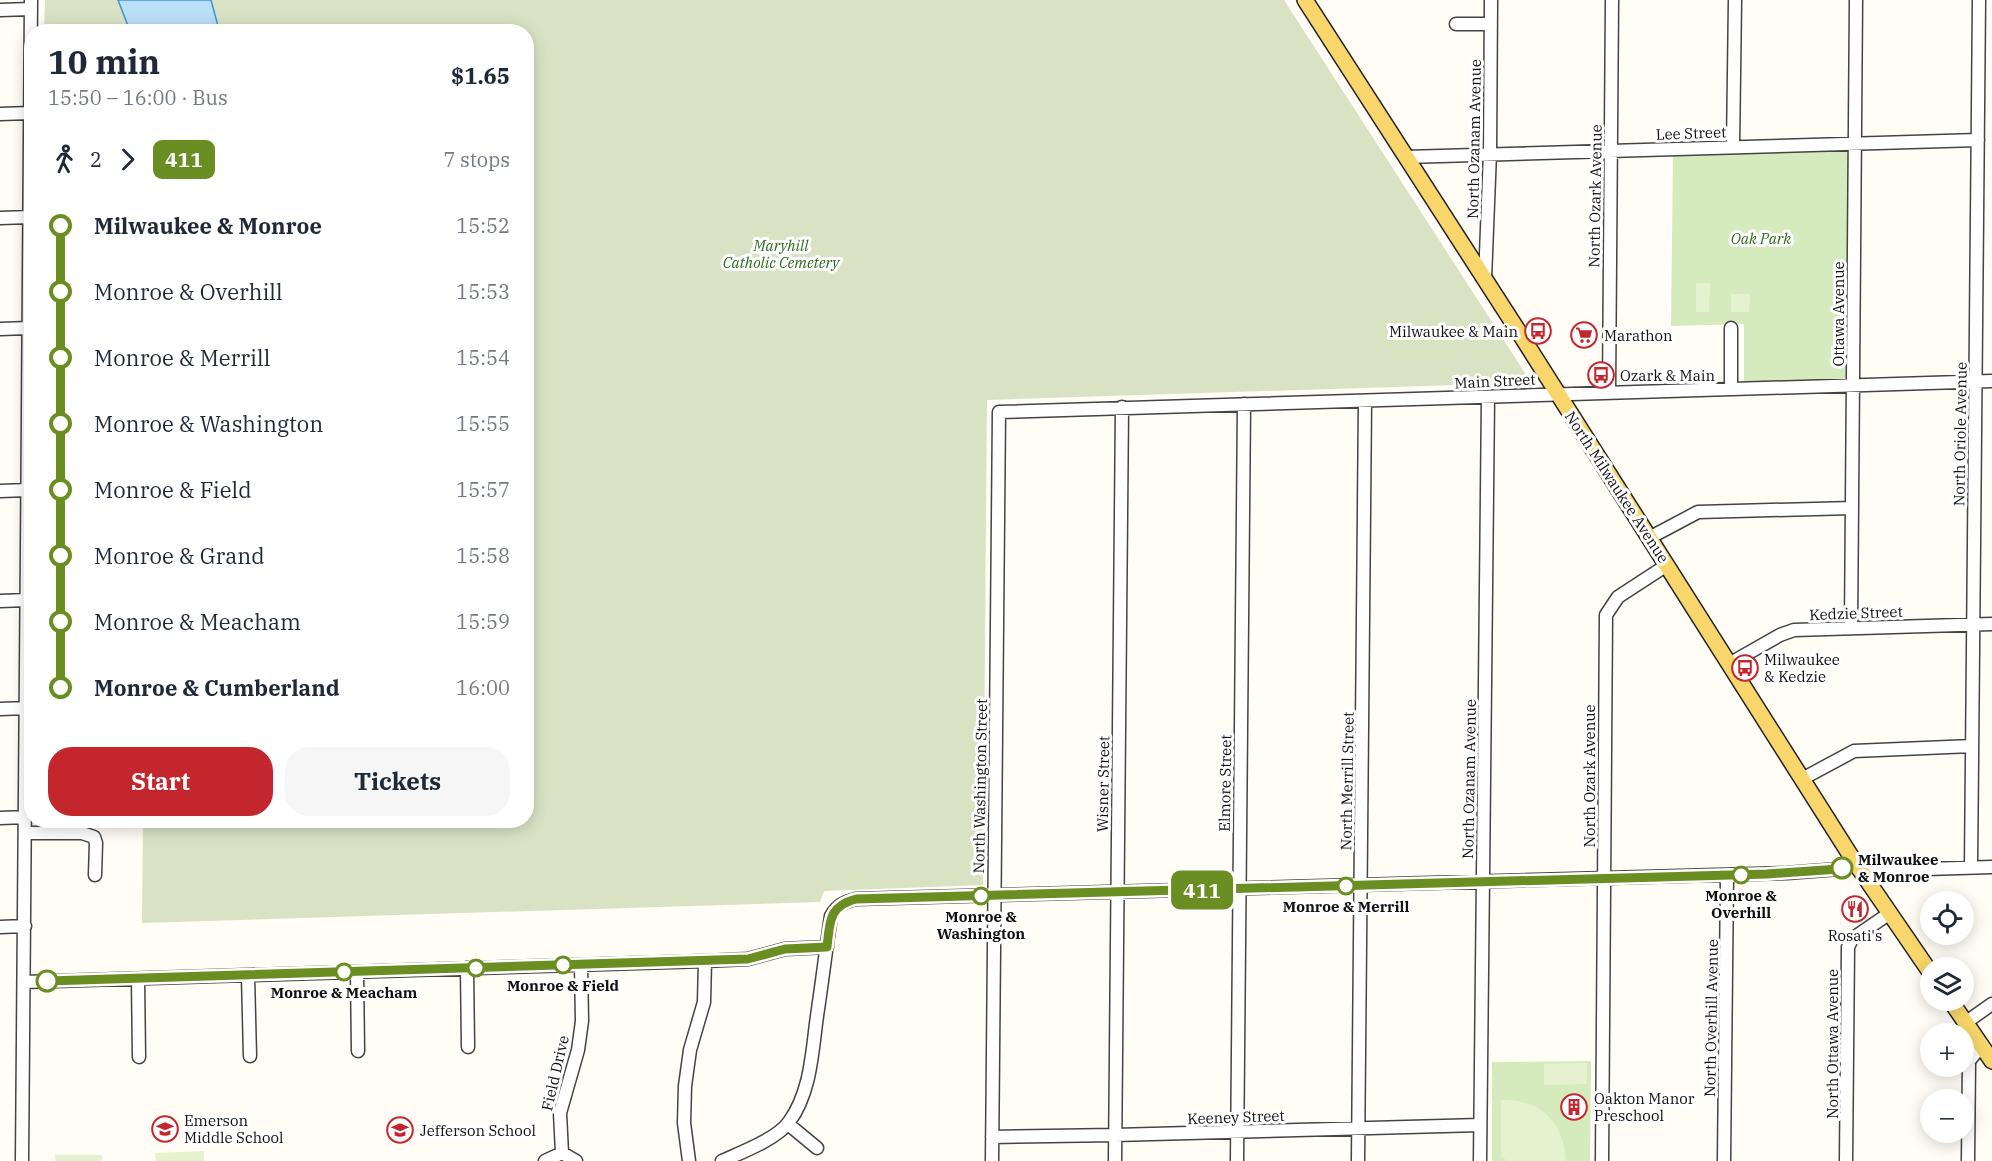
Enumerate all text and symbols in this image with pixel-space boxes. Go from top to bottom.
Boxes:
text: 10 min [48,40,160,83]
street label: North Ozanam Avenue [1463,59,1485,219]
text: $1.65 [451,61,510,90]
text: 15:50 – 16:00 · Bus [48,84,228,111]
street label: Lee Street [1655,122,1727,144]
street label: North Ozark Avenue [1584,124,1606,268]
icon: walk [48,143,81,176]
icon: forward [111,143,144,176]
text: 411 [165,145,203,173]
text: 2 [90,146,102,173]
text: 7 stops [443,146,510,173]
text: Milwaukee & Monroe [94,211,322,240]
text: 15:52 [456,212,510,239]
park label: Oak Park [1731,229,1791,248]
park label: Maryhill Catholic Cemetery [723,236,840,272]
street label: Ottawa Avenue [1829,261,1848,367]
text: Monroe & Overhill [94,277,283,306]
text: 15:53 [456,278,510,305]
bus stop icon: Milwaukee & Main [1523,316,1553,346]
supermarket icon: Marathon [1569,320,1599,350]
place label: Milwaukee & Main [1389,322,1518,341]
place label: Marathon [1604,326,1673,345]
text: Monroe & Merrill [94,343,270,372]
text: 15:54 [456,344,510,371]
bus stop icon: Ozark & Main [1586,360,1616,390]
street label: North Oriole Avenue [1949,362,1971,506]
place label: Ozark & Main [1620,366,1716,385]
street label: Main Street [1454,369,1536,393]
street label: North Milwaukee Avenue [1561,408,1673,566]
text: Monroe & Washington [94,409,323,438]
text: 15:55 [456,410,510,437]
text: Monroe & Field [94,475,252,504]
text: 15:57 [456,476,510,503]
text: Monroe & Grand [94,541,265,570]
text: 15:58 [456,542,510,569]
street label: Kedzie Street [1809,602,1903,624]
text: Monroe & Meacham [94,607,301,636]
text: 15:59 [456,608,510,635]
place label: Milwaukee & Kedzie [1764,650,1840,686]
bus stop icon: Milwaukee & Kedzie [1730,653,1760,683]
text: Monroe & Cumberland [94,673,340,702]
text: 16:00 [456,674,510,701]
street label: North Washington Street [969,698,991,874]
street label: North Ozanam Avenue [1458,699,1480,859]
street label: North Ozark Avenue [1580,704,1599,848]
street label: North Merrill Street [1336,711,1358,851]
street label: Elmore Street [1215,734,1235,832]
street label: Wisner Street [1093,736,1113,832]
button: Start [48,747,273,816]
button: Tickets [285,747,510,816]
place label: Milwaukee & Monroe [1858,850,1938,886]
marker: Milwaukee & Monroe [1831,857,1853,879]
marker: Monroe & Overhill [1732,866,1750,884]
line badge: 411 [1168,870,1236,910]
text: 411 [1183,876,1221,904]
marker: Monroe & Merrill [1337,877,1355,895]
place label: Monroe & Overhill [1705,886,1777,922]
marker: Monroe & Washington [972,887,990,905]
map controls [1920,891,1974,1143]
button: locate [1920,891,1974,945]
restaurant icon: Rosati's [1840,894,1870,924]
place label: Monroe & Merrill [1283,897,1409,916]
place label: Monroe & Washington [937,907,1025,943]
place label: Rosati's [1828,926,1882,945]
street label: North Overhill Avenue [1700,939,1722,1097]
marker: Monroe & Field [554,956,572,974]
button: layers [1920,957,1974,1011]
unlabelled marker [467,959,485,977]
marker: Monroe & Meacham [335,963,353,981]
street label: North Ottawa Avenue [1823,969,1842,1119]
unlabelled marker [36,970,58,992]
place label: Monroe & Field [507,976,620,995]
place label: Monroe & Meacham [271,983,418,1002]
button: + [1920,1023,1974,1077]
street label: Field Drive [537,1033,573,1113]
place label: Oakton Manor Preschool [1594,1089,1695,1125]
button: − [1920,1089,1974,1143]
building icon: Oakton Manor Preschool [1559,1092,1589,1122]
street label: Keeney Street [1187,1106,1285,1128]
place label: Emerson Middle School [184,1111,284,1147]
school or university icon: Emerson Middle School [150,1114,180,1144]
school or university icon: Jefferson School [385,1115,415,1145]
place label: Jefferson School [420,1121,536,1140]

